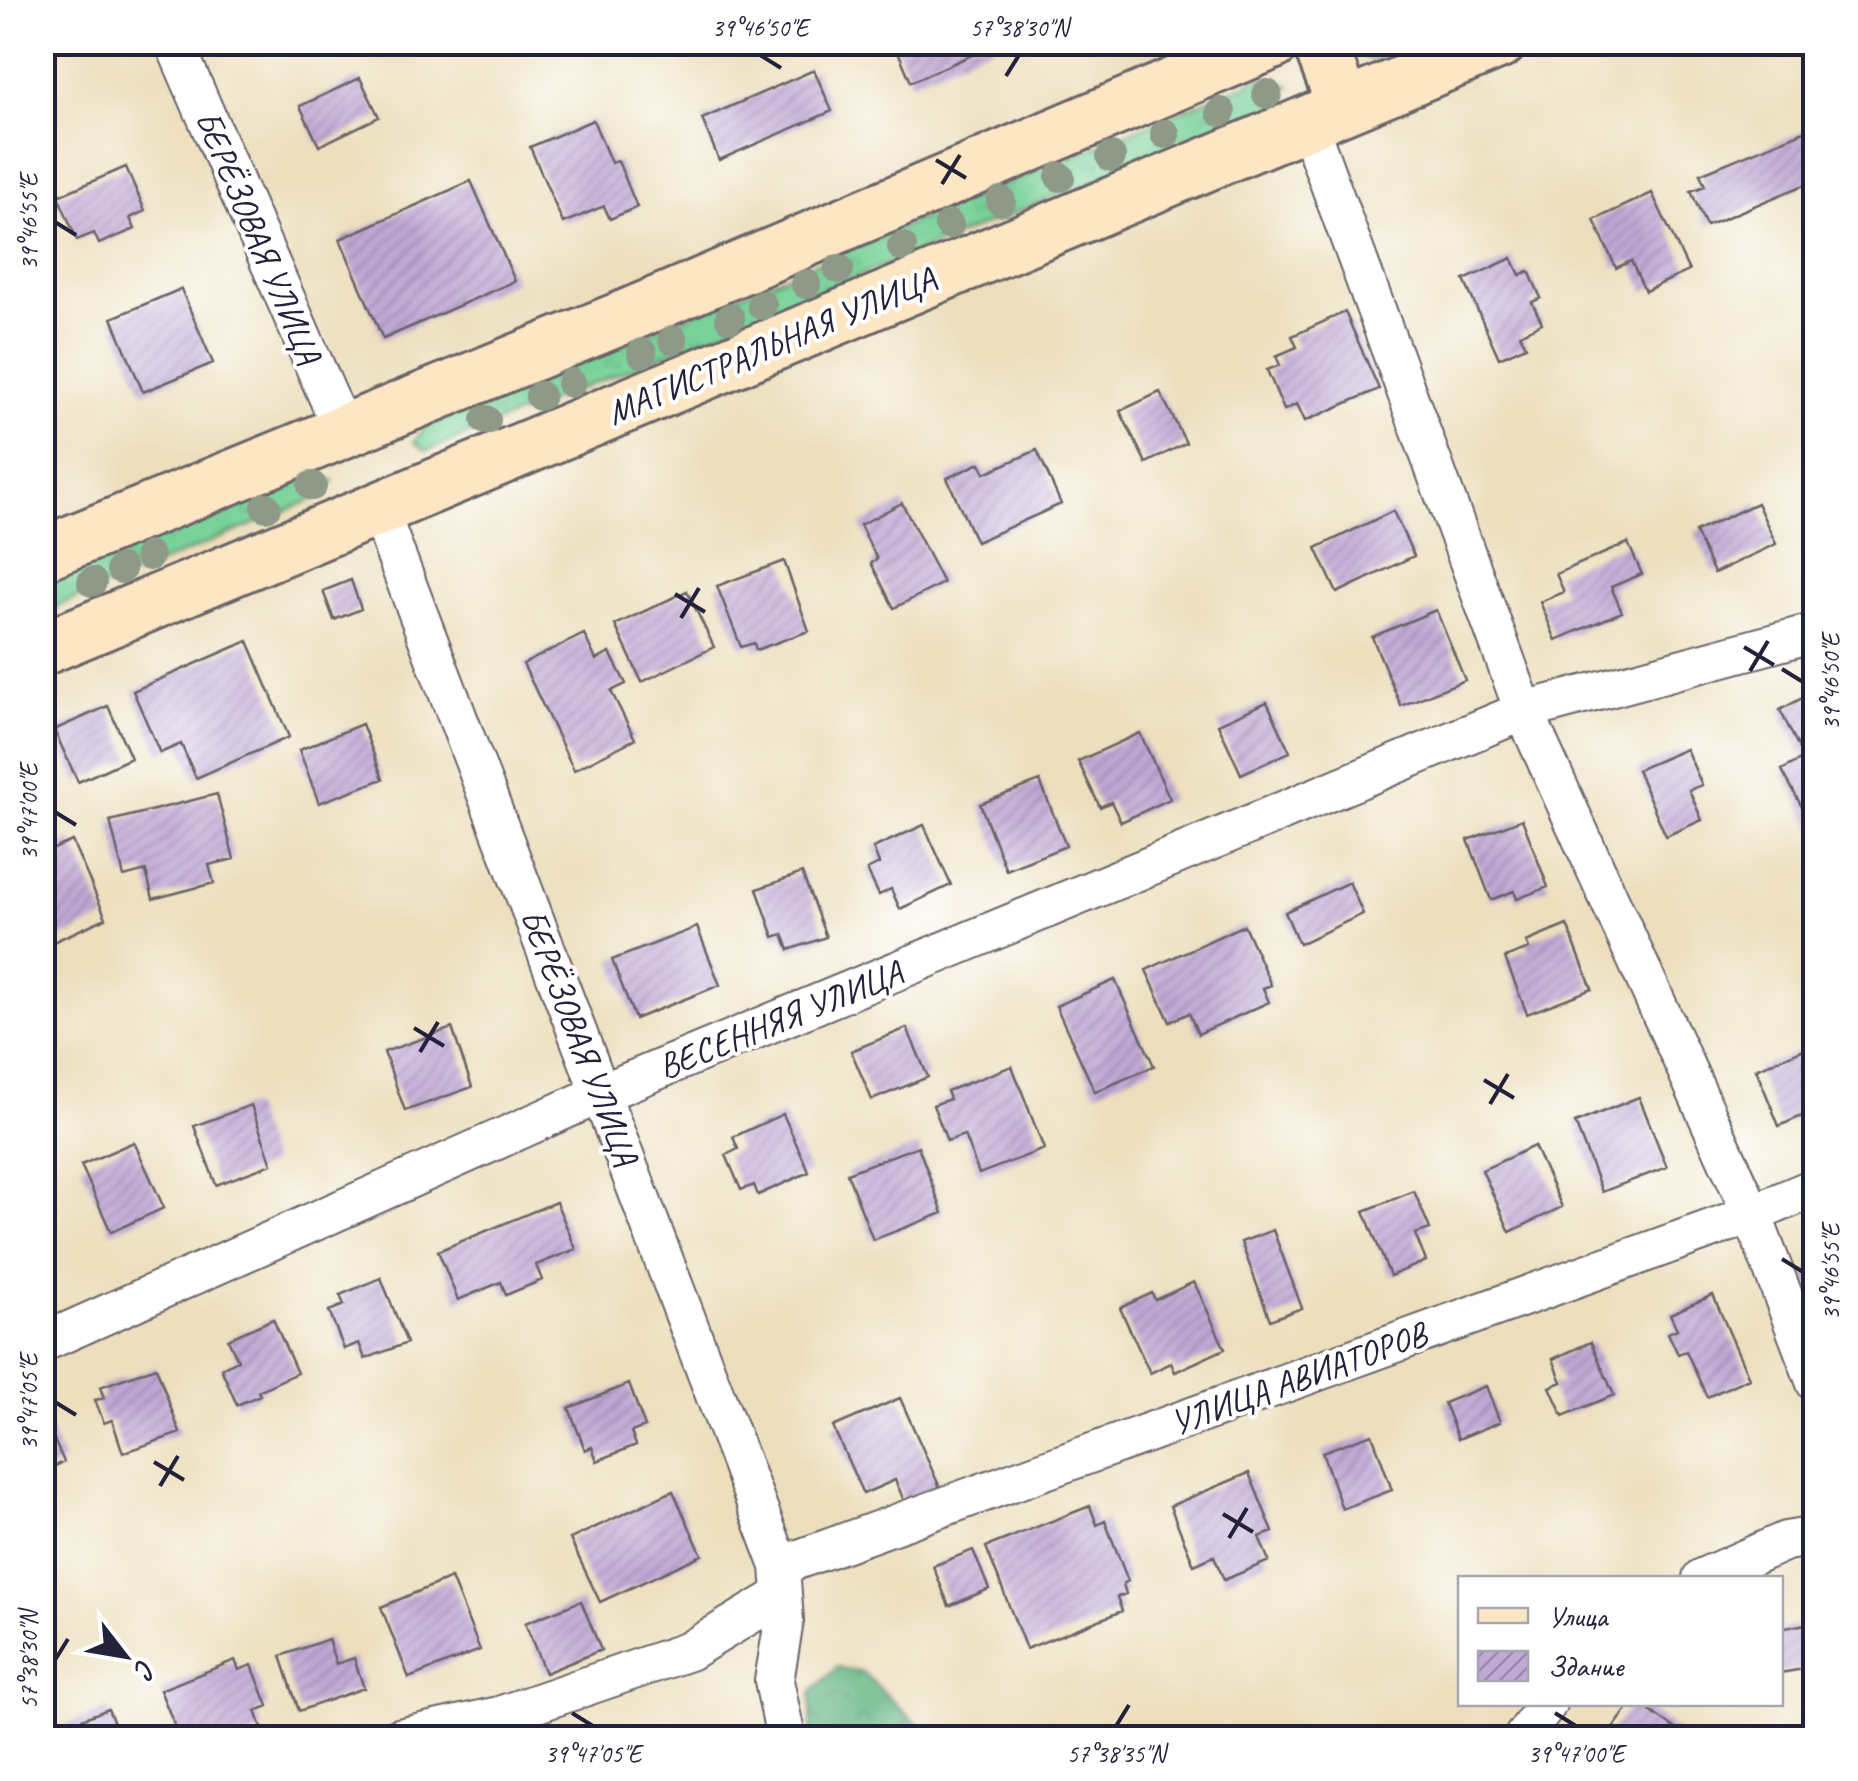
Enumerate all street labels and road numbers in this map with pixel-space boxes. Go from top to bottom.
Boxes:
street label: БЕРЁЗОВАЯ УЛИЦА [185,104,333,372]
street label: МАГИСТРАЛЬНАЯ УЛИЦА [600,255,944,435]
street label: БЕРЁЗОВАЯ УЛИЦА [510,903,650,1173]
street label: ВЕСЕННЯЯ УЛИЦА [652,950,910,1089]
street label: УЛИЦА АВИАТОРОВ [1164,1310,1435,1446]

